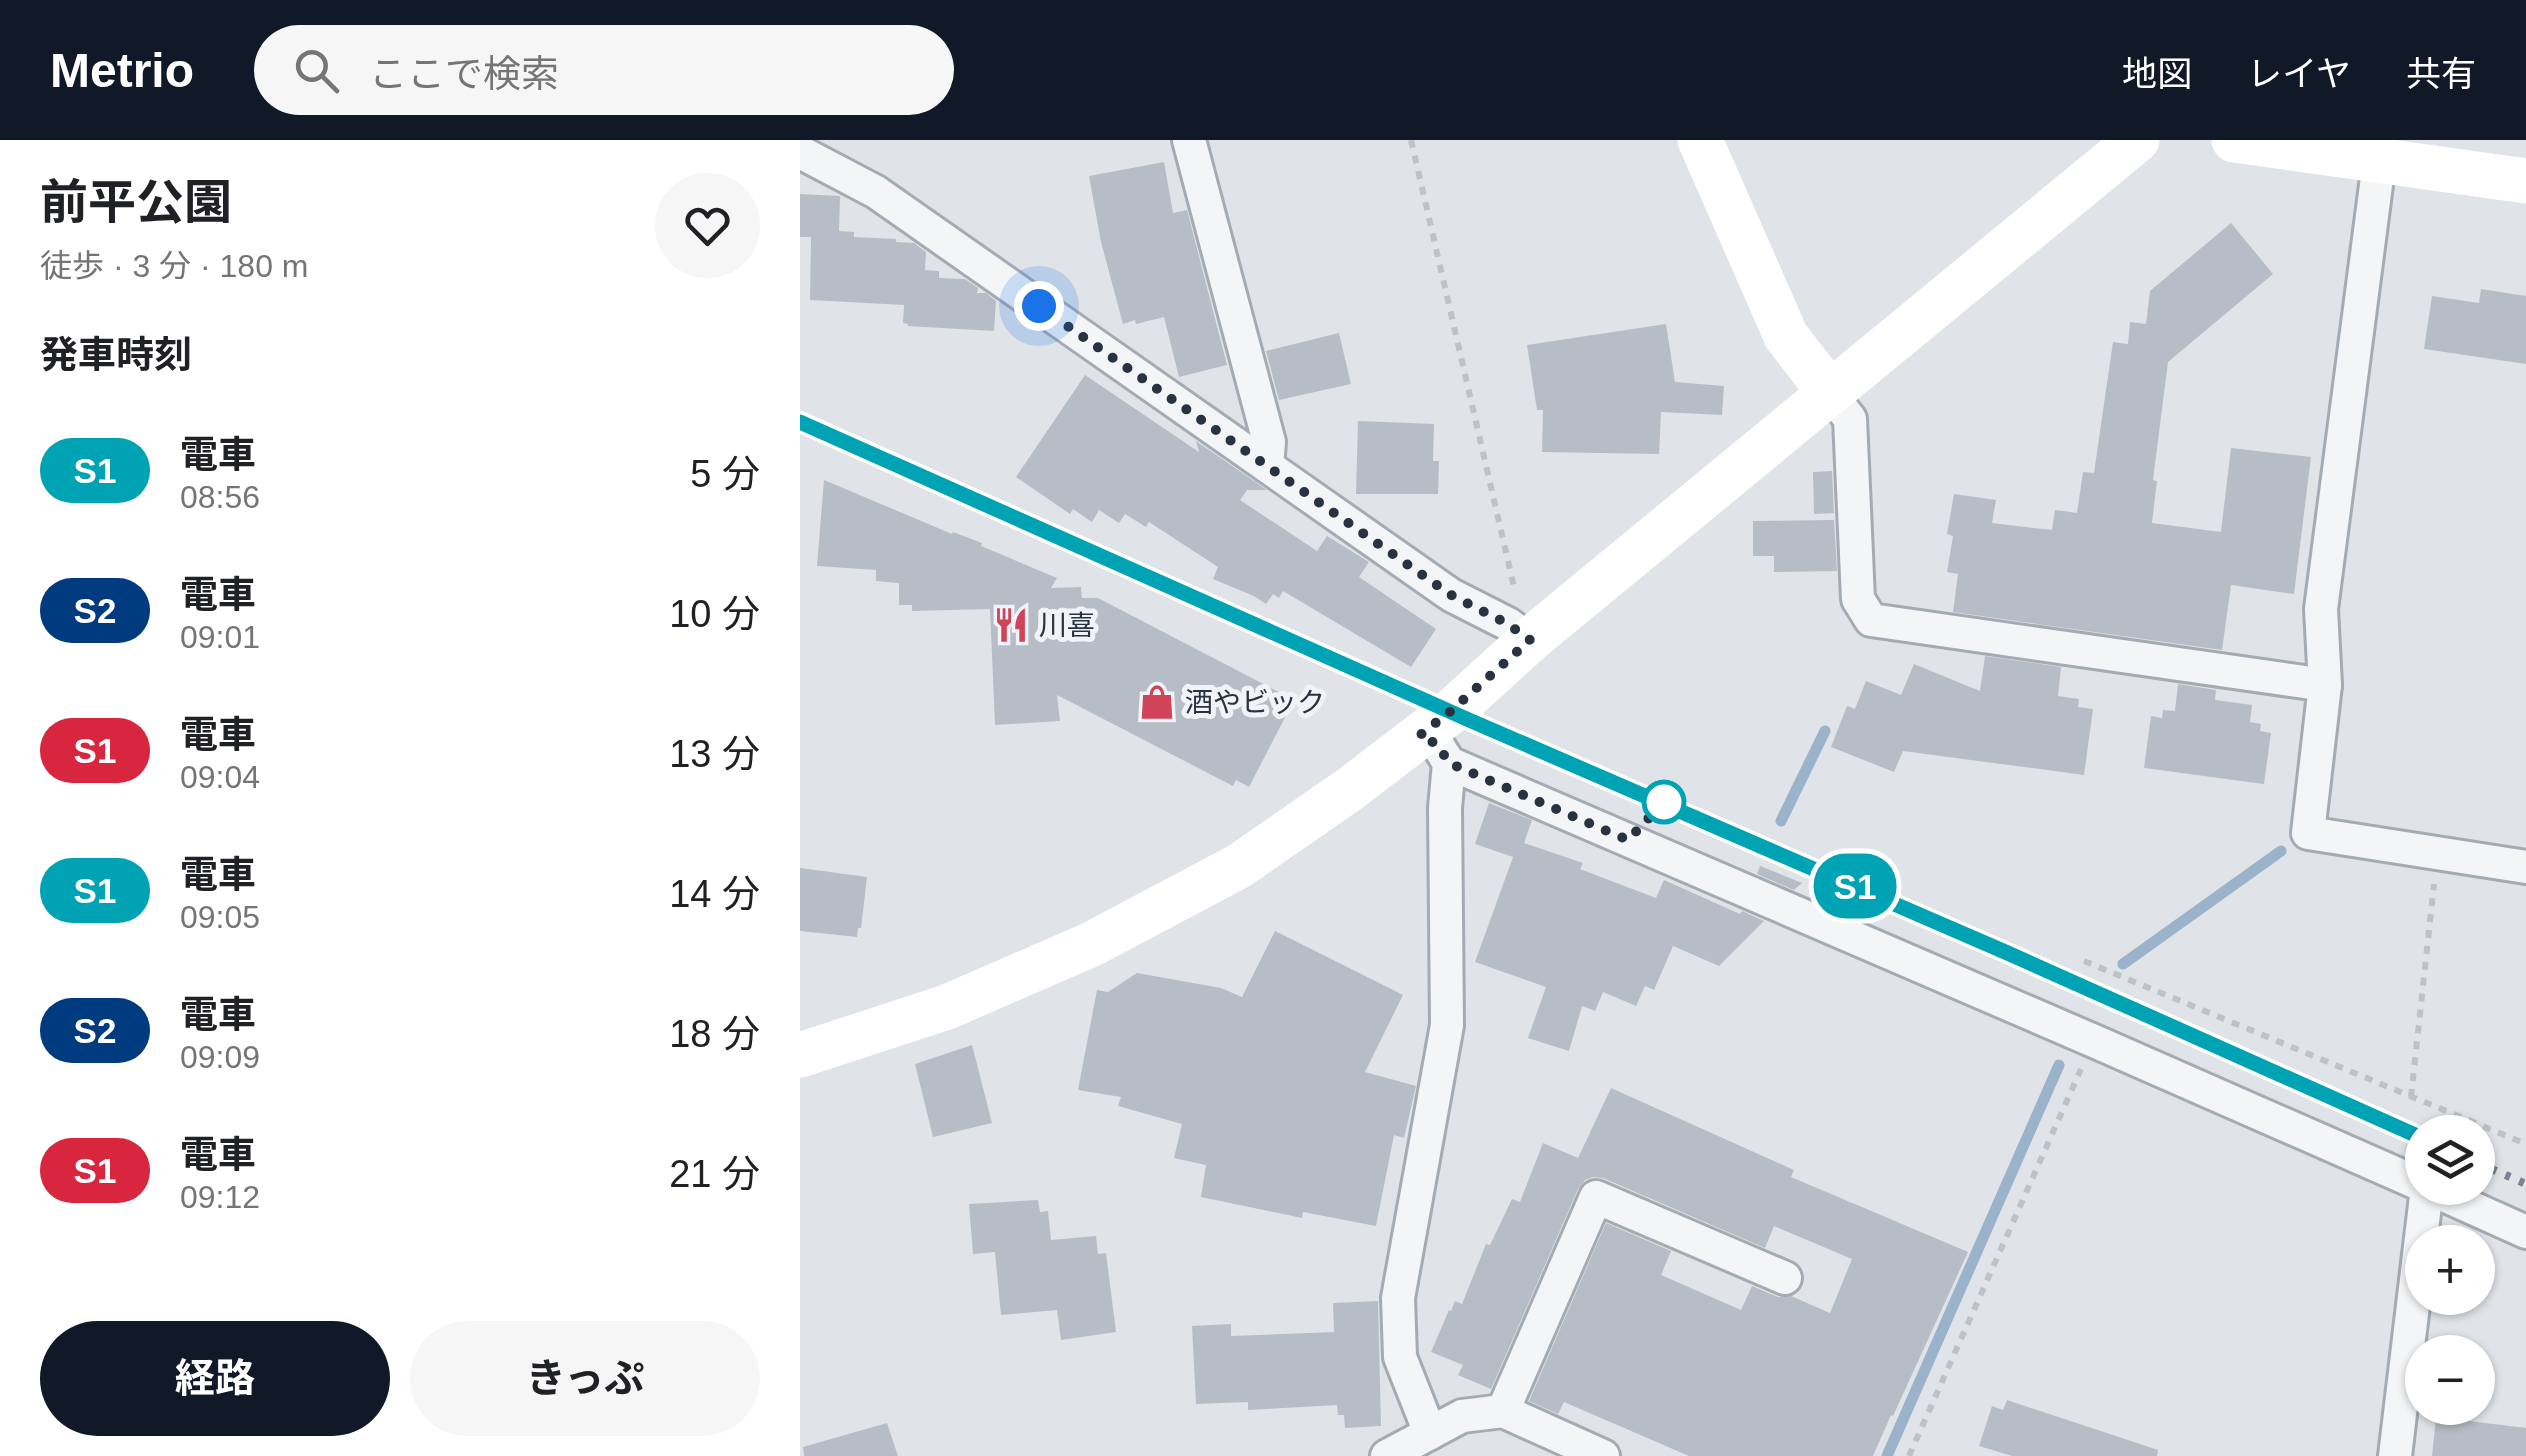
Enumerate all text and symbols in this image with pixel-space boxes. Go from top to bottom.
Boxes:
search box [254,25,954,115]
icon: search [289,43,344,98]
text: Metrio [50,44,194,97]
text: ここで検索 [369,53,559,95]
text: 地図 [2122,54,2192,93]
text: レイヤ [2247,54,2351,93]
text: 共有 [2406,54,2476,93]
button: heart [655,173,760,278]
text: 前平公園 [40,176,232,229]
text: 徒歩 · 3 分 · 180 m [40,248,309,284]
your location [1014,281,1064,331]
text: 発車時刻 [40,334,192,376]
text: 電車 [180,434,256,476]
text: S1 [74,451,116,490]
text: 5 分 [690,453,760,495]
text: 08:56 [180,479,260,515]
text: 電車 [180,574,256,616]
text: S2 [74,591,116,630]
text: 10 分 [669,593,760,635]
restaurant icon: 川喜 [992,606,1030,644]
place label: 川喜 [1039,610,1095,641]
text: 09:01 [180,619,260,655]
shop icon: 酒やビック [1138,683,1176,721]
place label: 酒やビック [1185,687,1325,718]
text: 電車 [180,714,256,756]
text: S1 [74,731,116,770]
text: 13 分 [669,733,760,775]
text: 09:04 [180,759,260,795]
unlabelled marker [1643,781,1685,823]
text: 電車 [180,854,256,896]
line badge: S1 [1810,854,1900,918]
text: S1 [1834,867,1876,906]
text: S1 [74,871,116,910]
text: 14 分 [669,873,760,915]
text: 09:05 [180,899,260,935]
text: 電車 [180,994,256,1036]
text: S2 [74,1011,116,1050]
text: 18 分 [669,1013,760,1055]
text: 09:09 [180,1039,260,1075]
map controls [2405,1115,2495,1425]
button: layers [2405,1115,2495,1205]
text: 電車 [180,1134,256,1176]
text: S1 [74,1151,116,1190]
text: 21 分 [669,1153,760,1195]
text: 09:12 [180,1179,260,1215]
button: + [2405,1225,2495,1315]
button: 経路 [40,1321,390,1436]
button: きっぷ [410,1321,760,1436]
button: − [2405,1335,2495,1425]

